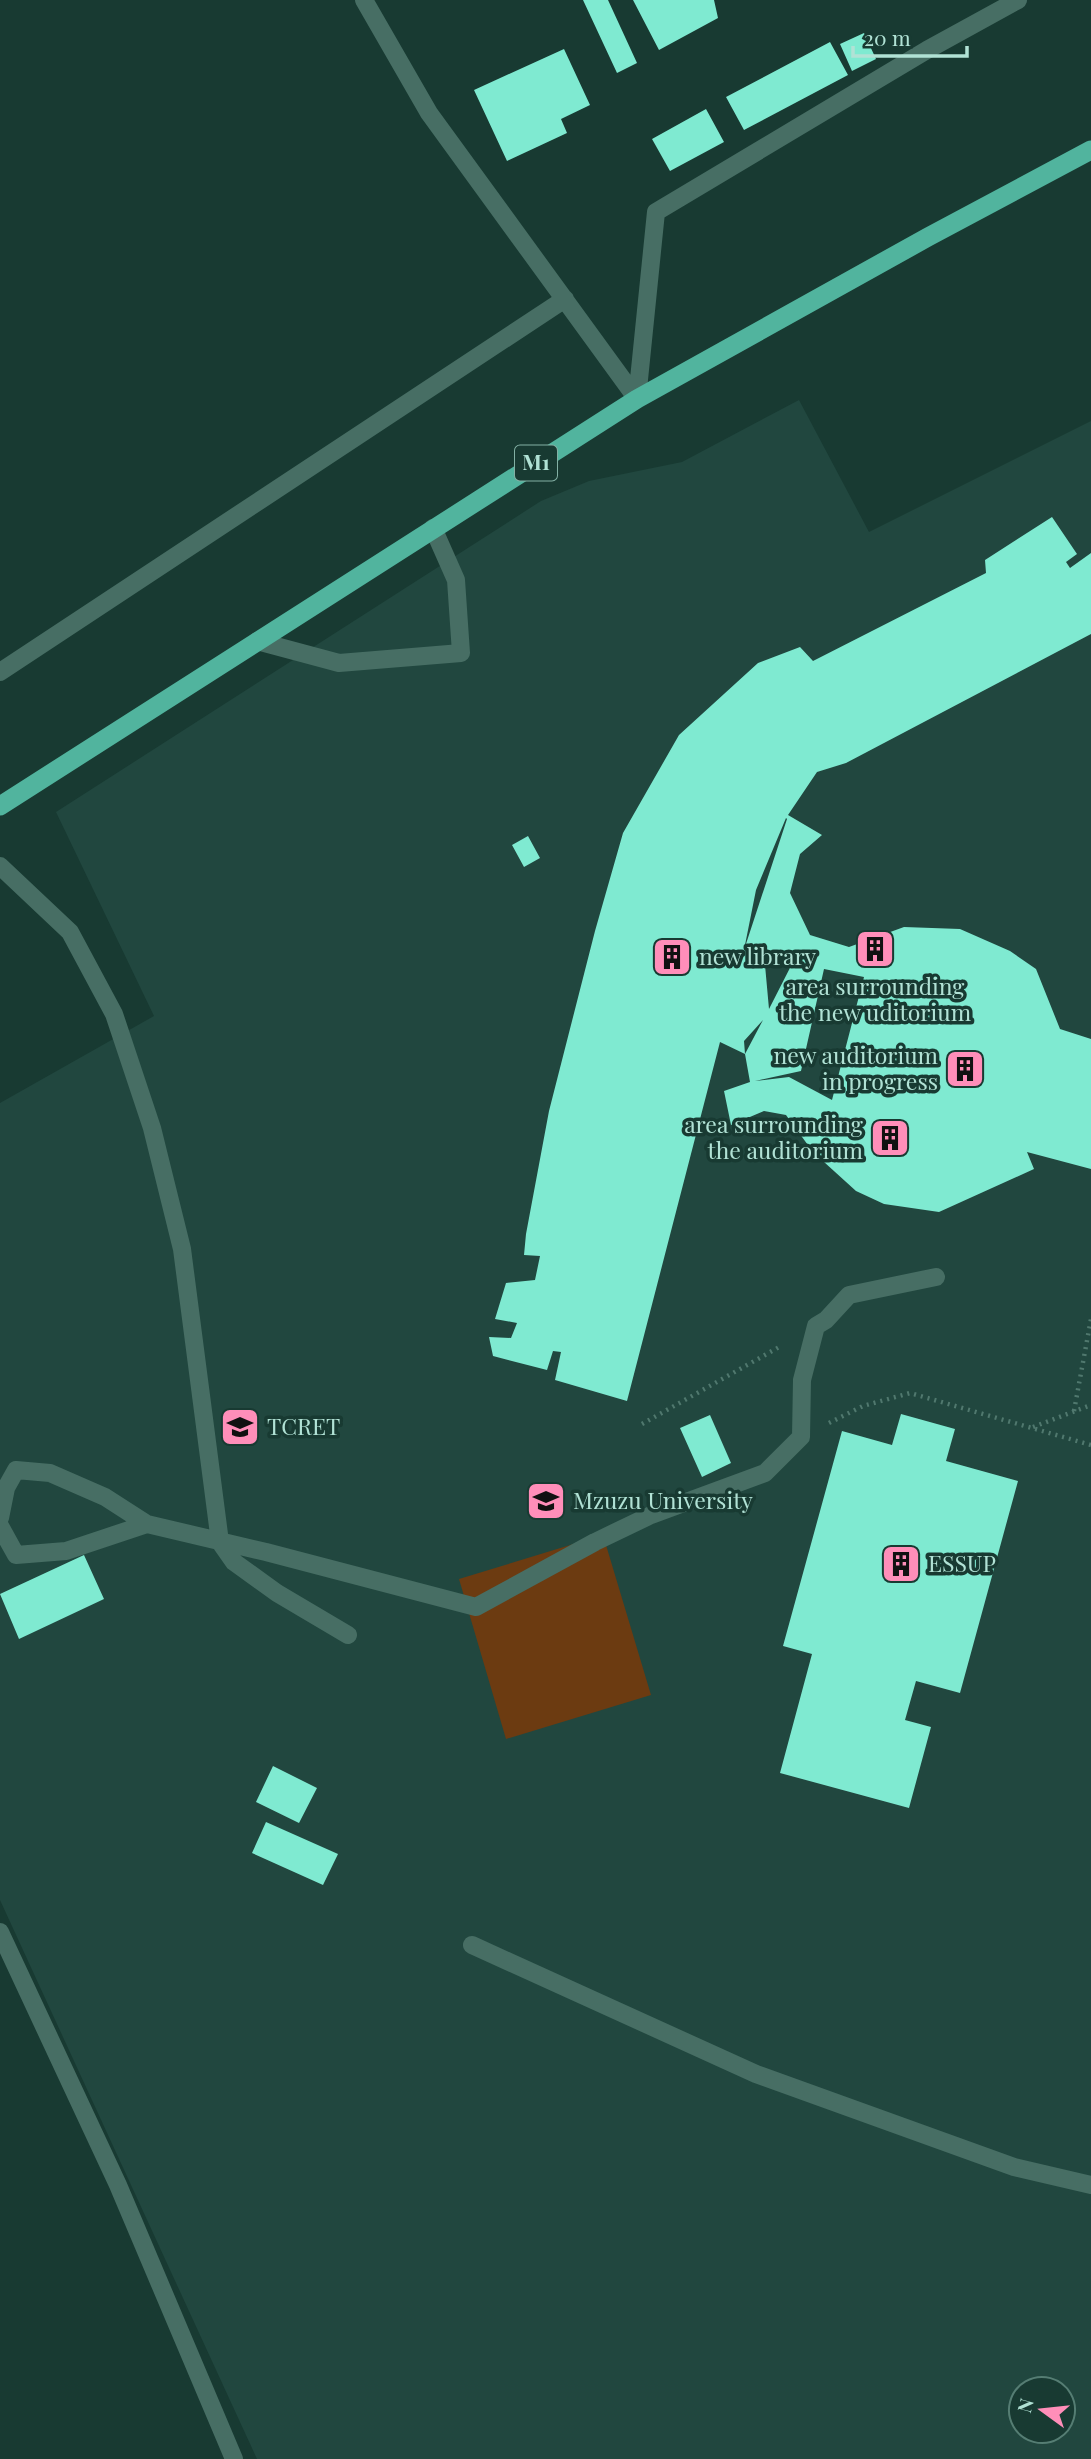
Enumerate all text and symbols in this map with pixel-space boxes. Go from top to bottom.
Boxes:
scale bar [853,14,967,58]
text: 20 m [864,23,911,51]
road number: M1 [515,446,557,480]
building icon: area surrounding the new uditorium [854,928,896,970]
building icon: new library [651,936,693,978]
place label: new library [699,940,817,971]
place label: area surrounding the new uditorium [779,970,972,1027]
place label: new auditorium in progress [773,1039,939,1096]
building icon: new auditorium in progress [944,1048,986,1090]
place label: area surrounding the auditorium [684,1108,864,1165]
building icon: area surrounding the auditorium [869,1117,911,1159]
school or university icon: TCRET [219,1406,261,1448]
place label: TCRET [267,1410,340,1441]
school or university icon: Mzuzu University [525,1480,567,1522]
place label: Mzuzu University [573,1484,753,1515]
building icon: ESSUP [880,1543,922,1585]
place label: ESSUP [928,1547,996,1578]
north arrow [1007,2375,1077,2445]
text: N [1010,2395,1039,2415]

